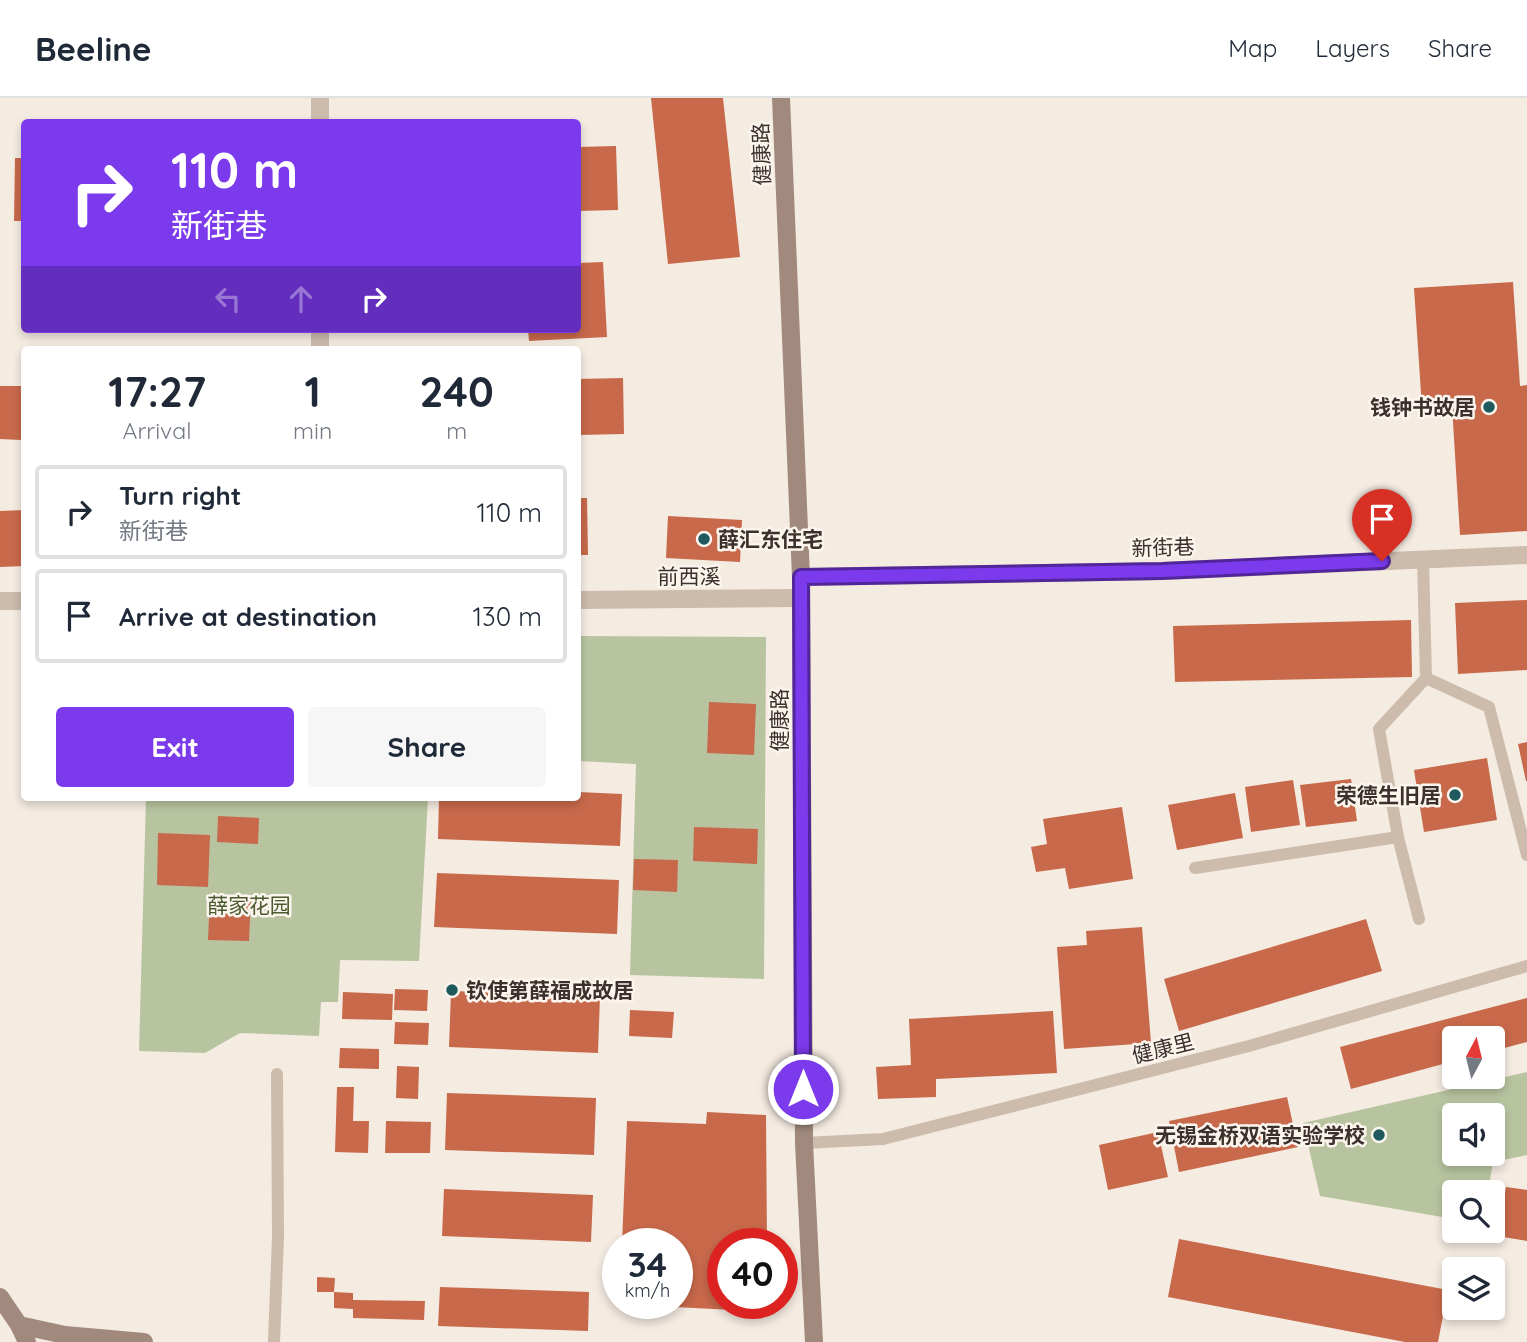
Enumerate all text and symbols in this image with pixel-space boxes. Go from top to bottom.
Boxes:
text: Beeline [35,28,151,69]
text: Map [1228,33,1277,63]
text: Layers [1315,33,1390,63]
text: Share [1428,33,1492,63]
street label: 健康路 [747,122,775,186]
text: 110 m [171,139,298,200]
icon: right [56,147,147,238]
text: 新街巷 [171,205,267,245]
icon: left [209,280,247,318]
icon: ahead [282,280,320,318]
icon: right [355,280,393,318]
text: 17:27 [108,365,206,418]
text: 1 [305,365,321,418]
text: 240 [419,365,494,418]
place label: 钱钟书故居 [1370,394,1475,420]
marker: 钱钟书故居 [1481,399,1497,415]
text: Arrival [123,416,191,445]
text: min [293,416,332,445]
text: m [446,416,467,445]
text: Turn right [119,479,241,512]
pin [1352,489,1412,561]
icon: right [60,493,98,531]
text: 110 m [476,496,542,529]
icon: arrive [1363,500,1401,538]
text: 新街巷 [119,516,188,545]
place label: 薛汇东住宅 [718,526,823,552]
marker: 薛汇东住宅 [696,531,712,547]
street label: 新街巷 [1131,533,1195,561]
street label: 前西溪 [658,563,721,589]
icon: arrive [60,597,98,635]
text: Arrive at destination [119,600,377,633]
text: 130 m [472,600,542,633]
street label: 健康路 [766,689,792,752]
button: Exit [56,707,294,787]
button: Share [308,707,546,787]
place label: 荣德生旧居 [1336,782,1441,808]
marker: 荣德生旧居 [1447,787,1463,803]
park label: 薛家花园 [207,892,291,918]
place label: 钦使第薛福成故居 [466,977,634,1003]
marker: 钦使第薛福成故居 [444,982,460,998]
north arrow [1442,1026,1505,1088]
map controls [1442,1026,1505,1320]
street label: 健康里 [1129,1028,1197,1068]
position arrow [766,1052,840,1126]
button: sound [1442,1103,1505,1166]
place label: 无锡金桥双语实验学校 [1155,1122,1365,1148]
marker: 无锡金桥双语实验学校 [1371,1127,1387,1143]
button: search [1442,1180,1505,1243]
speed limit sign: 40 [707,1228,798,1319]
text: 34 [628,1242,667,1286]
button: layers [1442,1257,1505,1320]
text: km/h [625,1279,670,1302]

